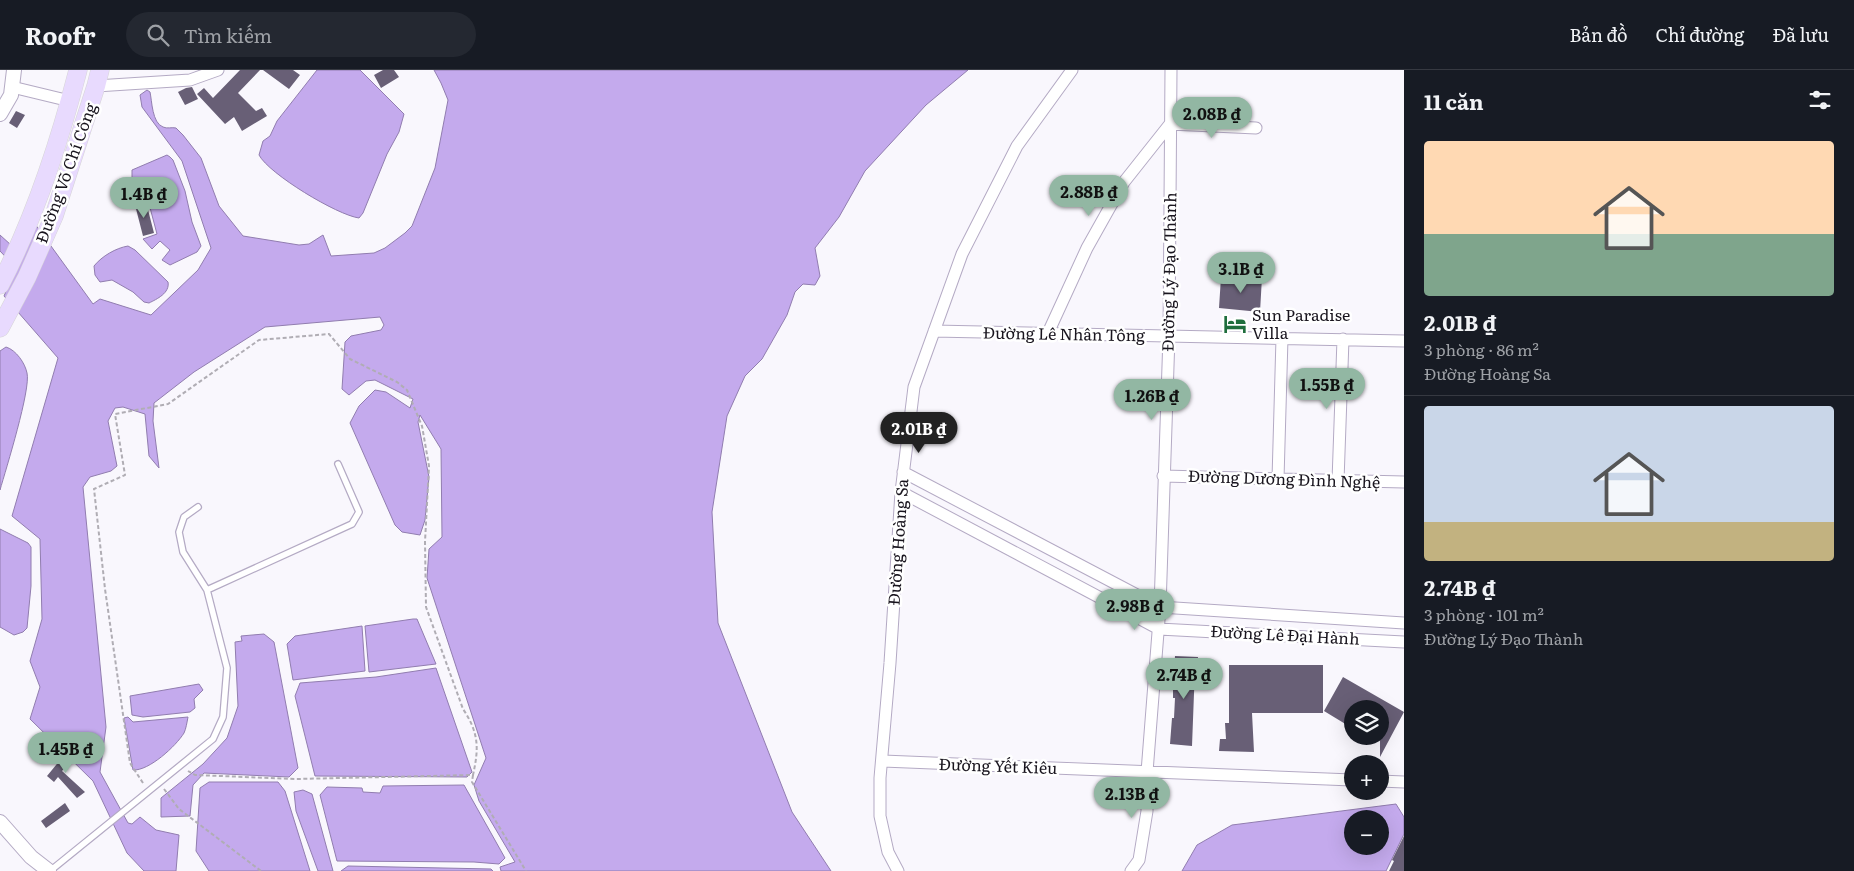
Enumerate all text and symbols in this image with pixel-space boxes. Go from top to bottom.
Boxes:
search box [126,12,476,57]
text: Roofr [25,17,96,52]
icon: search [144,21,172,49]
text: Tìm kiếm [184,21,272,49]
text: Bản đồ [1569,21,1627,48]
text: Chỉ đường [1655,21,1744,48]
text: Đã lưu [1772,21,1829,48]
text: 11 căn [1424,85,1484,116]
icon: filters [1806,86,1834,114]
pin: 2.08B ₫ [1166,97,1258,139]
street label: Đường Võ Chí Công [28,99,102,246]
text: 2.08B ₫ [1183,101,1241,125]
icon: home [1584,173,1674,263]
pin: 2.88B ₫ [1043,174,1135,217]
pin: 1.4B ₫ [103,176,185,219]
text: 2.88B ₫ [1060,179,1118,203]
text: 1.4B ₫ [121,181,167,205]
street label: Đường Lý Đạo Thành [1155,192,1181,352]
pin: 3.1B ₫ [1200,252,1282,294]
text: 3.1B ₫ [1218,256,1264,280]
place label: Sun Paradise Villa [1252,302,1350,344]
text: 2.01B ₫ [1424,306,1496,337]
hotel icon: Sun Paradise Villa [1222,311,1248,337]
street label: Đường Lê Nhân Tông [983,320,1145,346]
text: 3 phòng · 86 m² [1424,337,1539,361]
text: Đường Hoàng Sa [1424,361,1551,385]
pin: 1.55B ₫ [1281,368,1373,410]
text: 1.55B ₫ [1300,372,1354,396]
pin: 1.26B ₫ [1106,378,1198,421]
text: 1.26B ₫ [1125,383,1179,407]
pin: 2.01B ₫ [873,412,965,454]
text: 2.01B ₫ [891,416,947,440]
icon: home [1584,439,1674,529]
street label: Đường Dương Đình Nghệ [1187,463,1381,493]
street label: Đường Hoàng Sa [881,477,913,606]
text: 2.74B ₫ [1424,571,1496,602]
pin: 2.98B ₫ [1089,588,1181,631]
text: 2.98B ₫ [1106,593,1164,617]
text: 3 phòng · 101 m² [1424,602,1544,626]
street label: Đường Lê Đại Hành [1210,618,1361,650]
text: Đường Lý Đạo Thành [1424,626,1583,650]
pin: 2.74B ₫ [1138,658,1230,700]
text: 2.74B ₫ [1157,662,1211,686]
map controls [1344,700,1389,855]
button: layers [1344,700,1389,745]
pin: 1.45B ₫ [20,732,112,774]
text: 1.45B ₫ [39,736,93,760]
street label: Đường Yết Kiêu [938,751,1058,779]
button: + [1344,755,1389,800]
pin: 2.13B ₫ [1086,776,1178,819]
text: 2.13B ₫ [1105,781,1159,805]
button: − [1344,810,1389,855]

